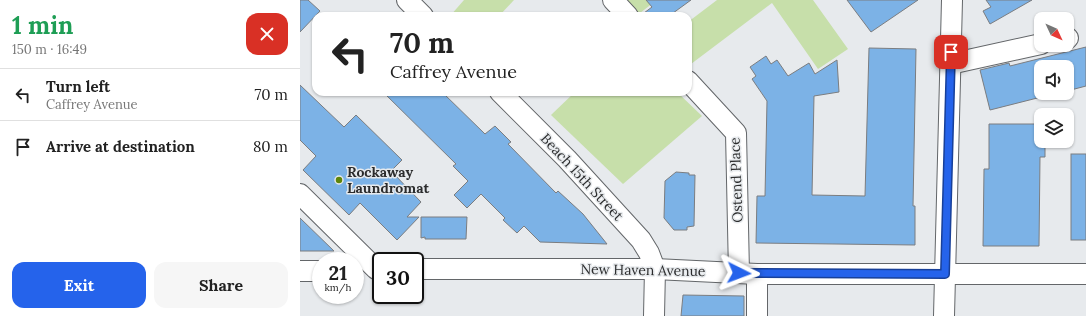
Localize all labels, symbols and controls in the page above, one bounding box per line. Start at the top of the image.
text: 1 min [12,10,73,41]
north arrow [1034,12,1074,52]
map controls [1034,12,1074,148]
button: close [246,13,288,55]
text: 70 m [390,25,454,61]
icon: left [324,28,376,80]
pin [934,35,968,69]
text: 150 m · 16:49 [12,41,87,58]
icon: arrive [940,41,962,63]
text: Caffrey Avenue [390,60,517,83]
button: sound [1034,60,1074,100]
text: Turn left [46,77,110,96]
icon: left [12,84,34,106]
text: 70 m [254,85,288,104]
text: Caffrey Avenue [46,96,138,113]
button: layers [1034,108,1074,148]
street label: Beach 15th Street [537,130,627,225]
icon: arrive [12,136,34,158]
text: Arrive at destination [46,137,195,156]
text: 80 m [253,137,288,156]
street label: Ostend Place [725,137,746,223]
place label: Rockaway Laundromat [347,163,429,197]
marker: Rockaway Laundromat [334,175,344,185]
speed limit sign: 30 [372,252,424,304]
position arrow [718,252,760,294]
text: 21 [329,260,347,285]
street label: New Haven Avenue [580,260,706,280]
button: Exit [12,262,146,308]
button: Share [154,262,288,308]
text: km/h [324,281,352,294]

